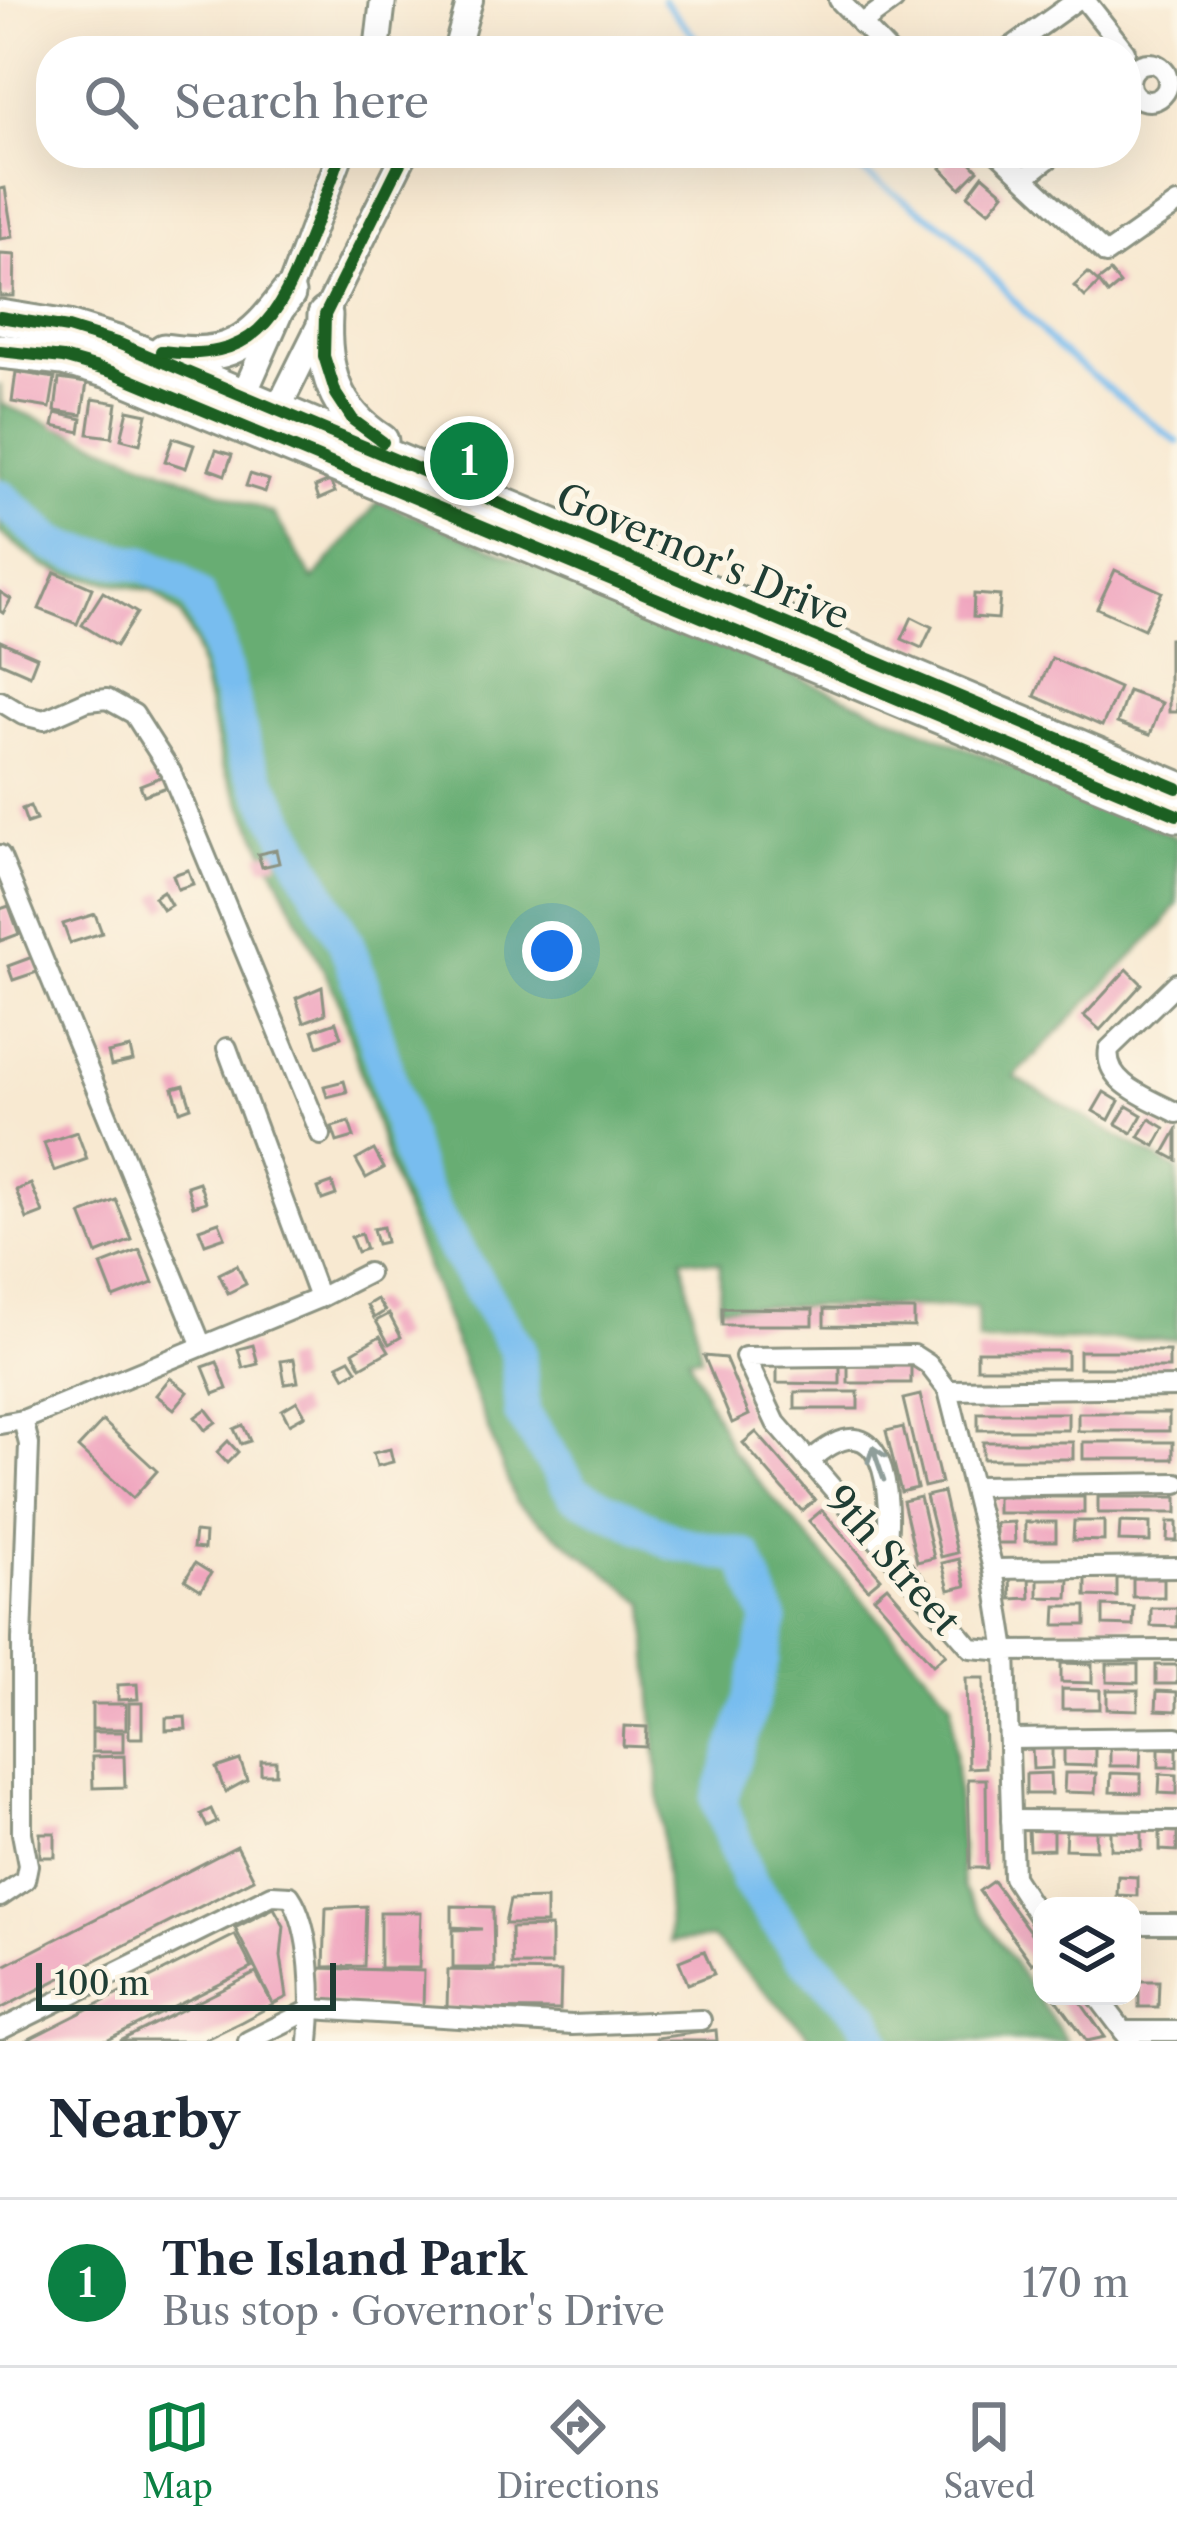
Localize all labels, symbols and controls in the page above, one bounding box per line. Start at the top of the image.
search box [36,36,1141,168]
icon: search [78,69,144,135]
text: Search here [174,74,429,130]
pin: 1 [430,416,508,506]
street label: Governor's Drive [549,473,857,639]
your location [522,921,582,981]
one-way arrow [866,1446,887,1483]
street label: 9th Street [815,1476,971,1645]
map controls [1033,1897,1141,2005]
button: layers [1033,1897,1141,2005]
scale bar [36,1957,336,2010]
text: 100 m [54,1963,149,2004]
text: Nearby [48,2088,240,2150]
text: The Island Park [162,2231,527,2287]
text: 1 [78,2259,96,2307]
text: 170 m [1022,2259,1129,2307]
text: Bus stop · Governor's Drive [162,2287,665,2335]
tab: Map [142,2394,213,2507]
tab: Directions [497,2394,660,2507]
tab: Saved [943,2394,1035,2507]

